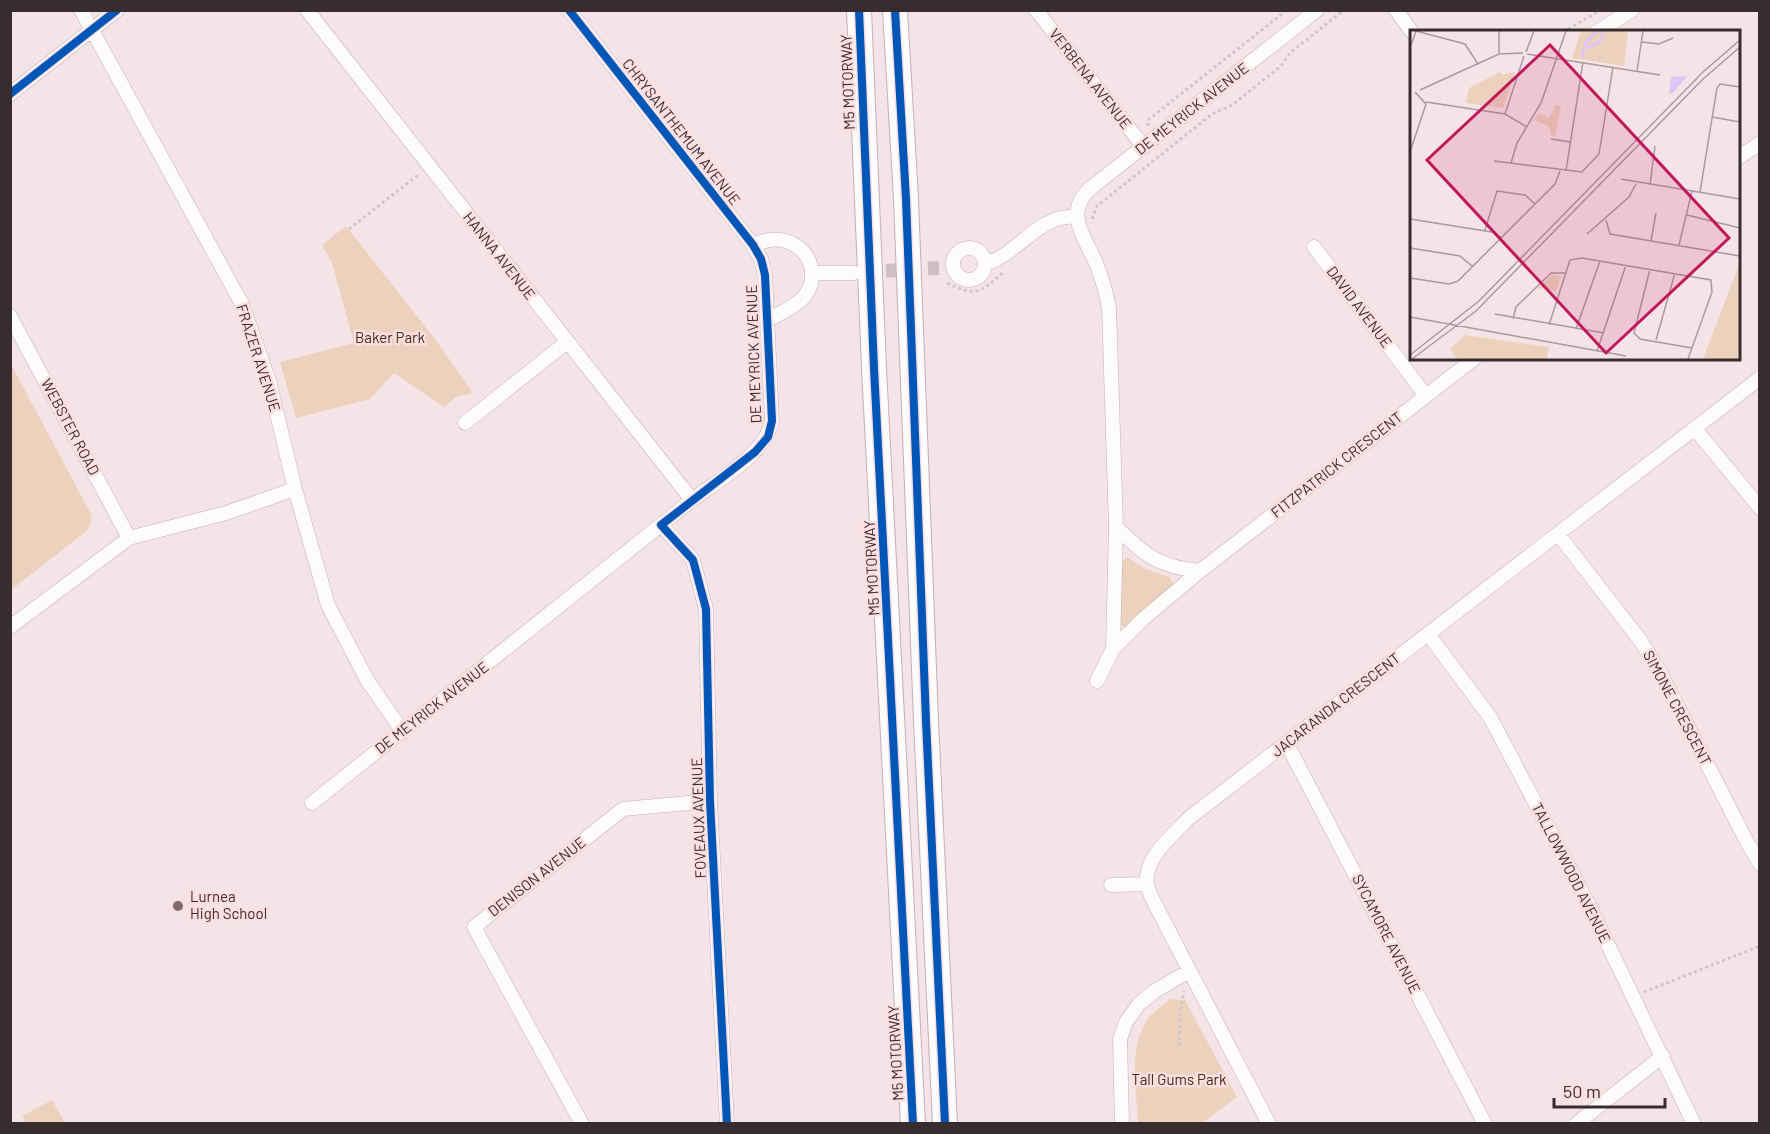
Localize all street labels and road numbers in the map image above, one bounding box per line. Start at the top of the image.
street label: VERBENA AVENUE [1046,25,1136,132]
street label: M5 MOTORWAY [836,34,858,130]
street label: CHRYSANTHEMUM AVENUE [619,55,745,208]
street label: DE MEYRICK AVENUE [1131,58,1252,158]
street label: HANNA AVENUE [460,208,540,303]
street label: DAVID AVENUE [1323,262,1396,351]
street label: DE MEYRICK AVENUE [742,284,764,424]
street label: FRAZER AVENUE [233,302,285,414]
street label: WEBSTER ROAD [38,375,104,478]
street label: FITZPATRICK CRESCENT [1267,407,1406,521]
street label: M5 MOTORWAY [860,520,882,616]
street label: SIMONE CRESCENT [1640,647,1716,768]
street label: JACARANDA CRESCENT [1267,648,1403,760]
street label: DE MEYRICK AVENUE [371,657,492,757]
street label: FOVEAUX AVENUE [687,757,709,879]
street label: TALLOWWOOD AVENUE [1529,799,1615,946]
street label: DENISON AVENUE [484,833,589,920]
street label: SYCAMORE AVENUE [1349,871,1425,996]
street label: M5 MOTORWAY [884,1005,906,1101]

